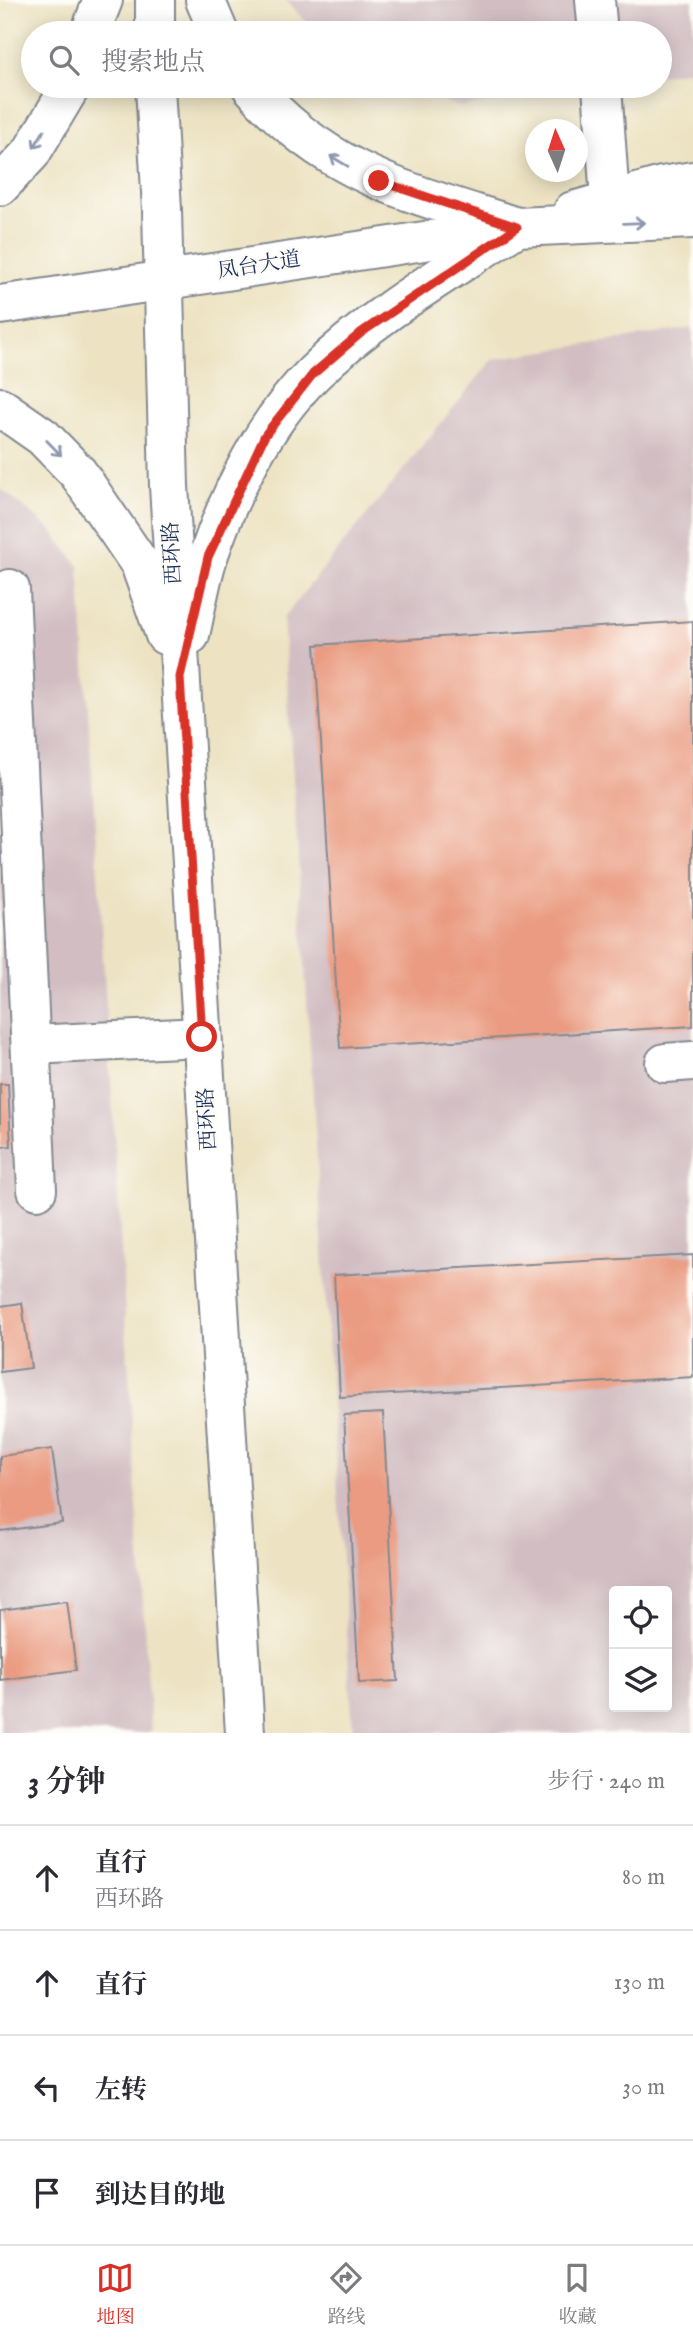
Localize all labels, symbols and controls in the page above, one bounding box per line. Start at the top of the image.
search box [21,21,672,98]
icon: search [45,41,83,79]
text: 搜索地点 [101,46,205,79]
north arrow [525,119,588,182]
one-way arrow [32,128,46,148]
one-way arrow [330,153,349,168]
route end [363,165,394,196]
one-way arrow [623,217,646,230]
street label: 凤台大道 [215,246,303,286]
one-way arrow [46,439,63,456]
street label: 西环路 [158,521,188,585]
route start [186,1021,217,1052]
street label: 西环路 [193,1087,223,1151]
map controls [609,1586,672,1712]
button: locate [609,1586,672,1649]
button: layers [609,1649,672,1712]
text: 3 分钟 [28,1764,106,1802]
text: 步行 · 240 m [548,1767,665,1796]
text: 直行 [95,1847,147,1880]
icon: ahead [28,1859,66,1897]
text: 80 m [622,1863,665,1892]
text: 西环路 [95,1885,164,1914]
icon: ahead [28,1964,66,2002]
text: 130 m [614,1968,665,1997]
text: 直行 [95,1969,147,2002]
icon: left [28,2069,66,2107]
text: 30 m [622,2073,665,2102]
text: 左转 [95,2074,147,2107]
icon: arrive [28,2174,66,2212]
text: 到达目的地 [95,2179,225,2212]
tab: 地图 [96,2259,135,2330]
tab: 路线 [327,2259,366,2330]
tab: 收藏 [558,2259,597,2330]

